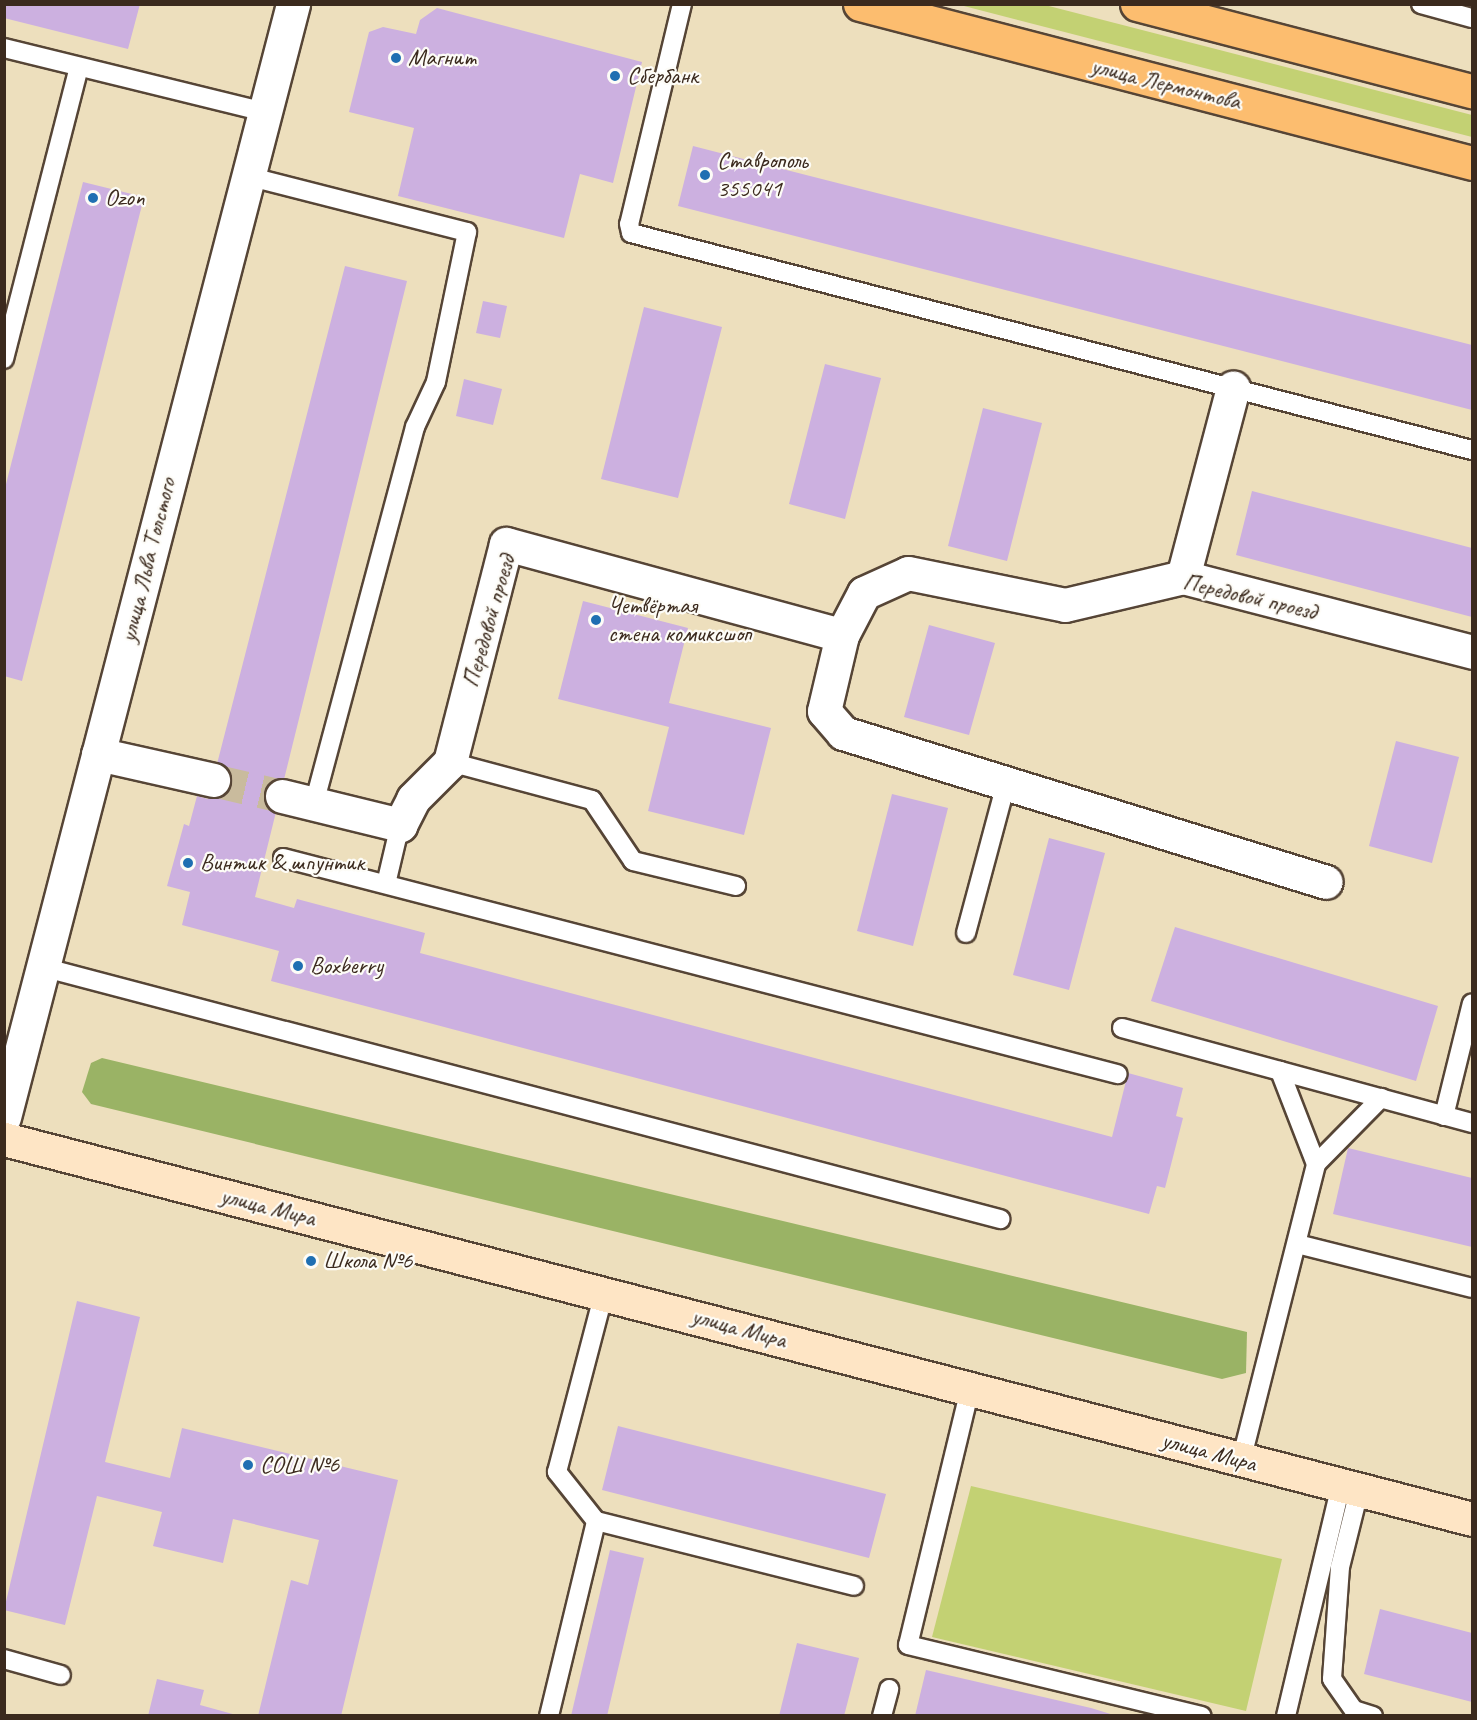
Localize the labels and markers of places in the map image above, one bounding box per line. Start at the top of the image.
place label: Магнит [408,44,476,72]
marker: Магнит [389,51,403,65]
place label: Сбербанк [627,62,698,90]
marker: Сбербанк [608,69,622,83]
place label: Ставрополь 355041 [717,147,808,203]
marker: Ставрополь 355041 [698,168,712,182]
place label: Ozon [105,184,144,212]
marker: Ozon [86,191,100,205]
place label: Четвёртая стена комиксшоп [608,592,753,648]
marker: Четвёртая стена комиксшоп [589,613,603,627]
place label: Винтик & шпунтик [200,849,364,877]
marker: Винтик & шпунтик [181,856,195,870]
place label: Boxberry [310,952,383,980]
marker: Boxberry [291,959,305,973]
place label: Школа №6 [323,1247,412,1275]
marker: Школа №6 [304,1254,318,1268]
place label: СОШ №6 [260,1451,339,1479]
marker: СОШ №6 [241,1458,255,1472]

